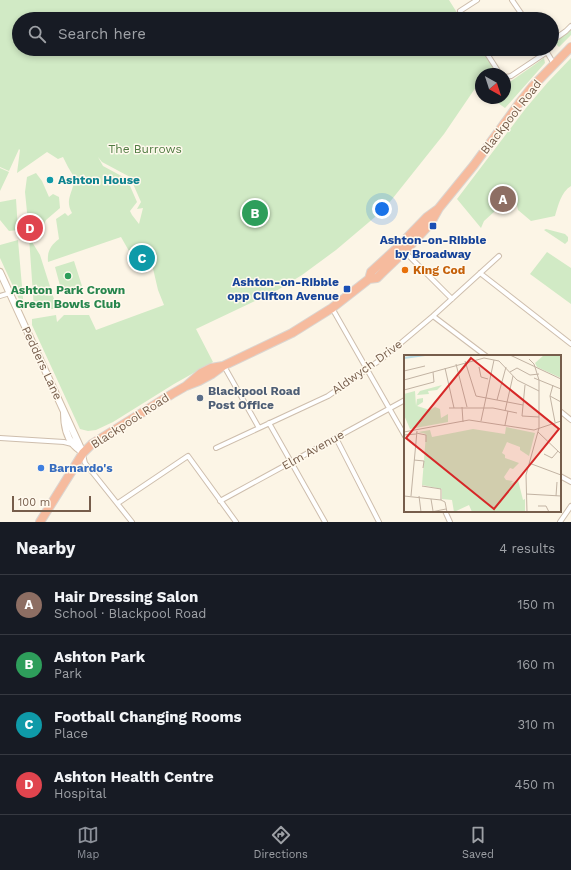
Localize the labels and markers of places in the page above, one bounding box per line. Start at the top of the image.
place label: Ashton House [58,173,140,187]
marker: Ashton House [45,175,55,185]
pin: A [490,184,516,214]
pin: B [242,198,268,228]
pin: D [17,213,43,243]
marker: Ashton-on-Ribble by Broadway [428,221,438,231]
place label: Ashton-on-Ribble by Broadway [380,233,486,261]
pin: C [129,243,155,273]
place label: King Cod [413,263,465,277]
marker: King Cod [400,265,410,275]
marker: Ashton Park Crown Green Bowls Club [63,271,73,281]
place label: Ashton-on-Ribble opp Clifton Avenue [227,275,339,303]
place label: Ashton Park Crown Green Bowls Club [11,283,125,311]
marker: Ashton-on-Ribble opp Clifton Avenue [342,284,352,294]
place label: Blackpool Road Post Office [208,384,300,412]
marker: Blackpool Road Post Office [195,393,205,403]
place label: Barnardo's [49,461,113,475]
marker: Barnardo's [36,463,46,473]

